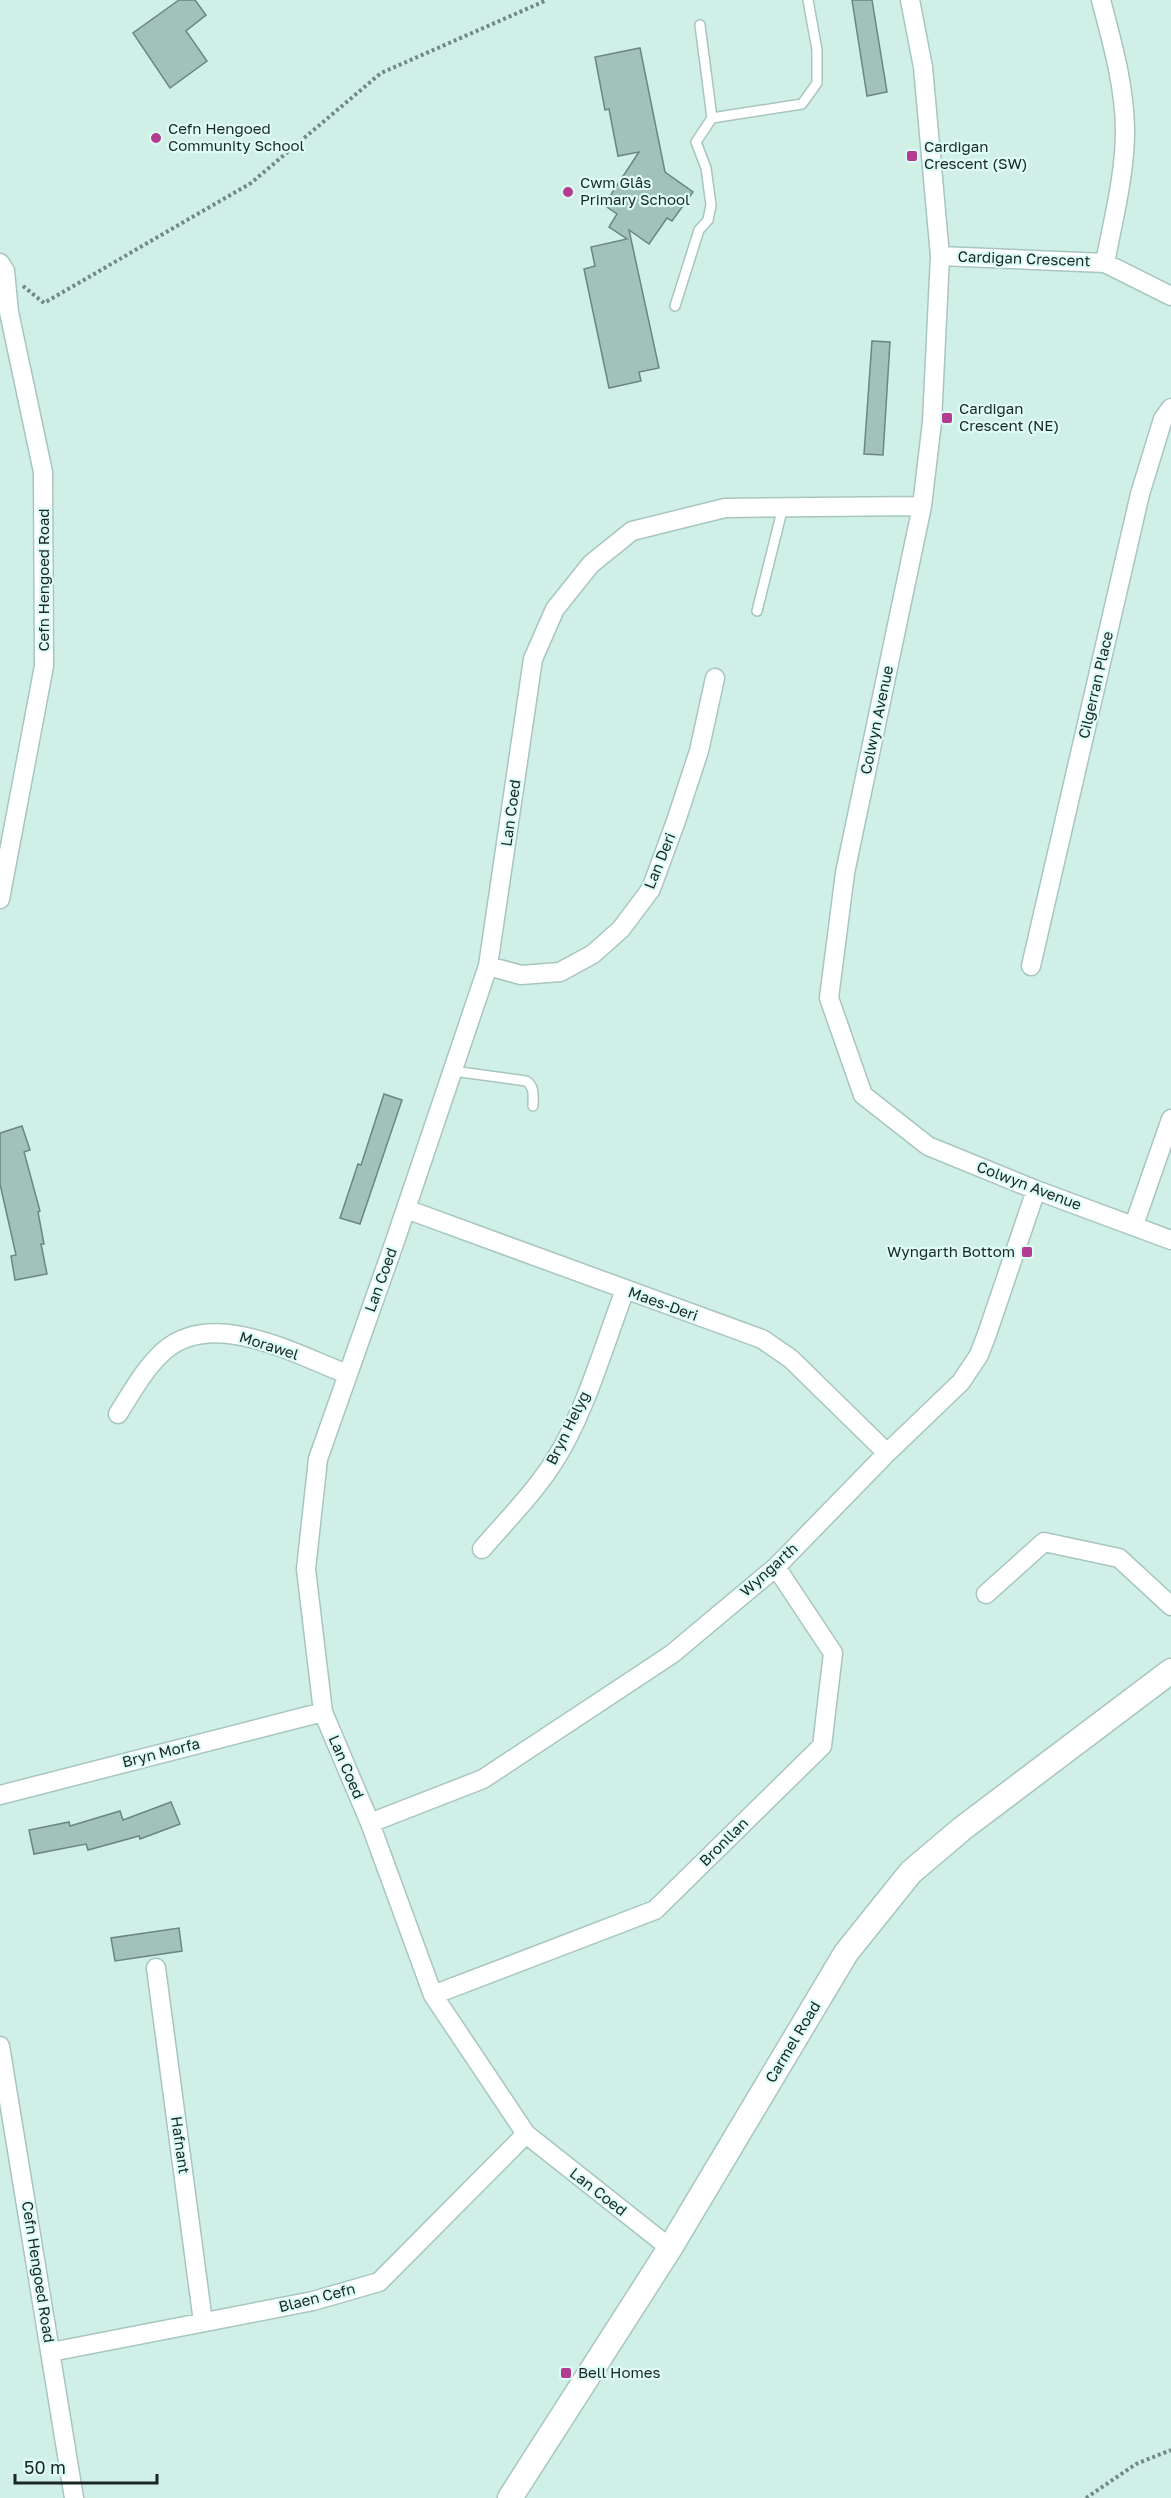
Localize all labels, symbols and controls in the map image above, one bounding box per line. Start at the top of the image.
place label: Cefn Hengoed Community School [168,119,305,154]
marker: Cefn Hengoed Community School [149,131,163,145]
place label: Cardigan Crescent (SW) [924,137,1028,172]
marker: Cardigan Crescent (SW) [905,149,919,163]
place label: Cwm Glâs Primary School [580,173,690,208]
marker: Cwm Glâs Primary School [561,185,575,199]
street label: Cardigan Crescent [957,247,1091,269]
place label: Cardigan Crescent (NE) [959,399,1059,434]
marker: Cardigan Crescent (NE) [940,411,954,425]
street label: Cefn Hengoed Road [34,508,52,652]
street label: Cilgerran Place [1074,629,1116,740]
street label: Colwyn Avenue [856,664,896,776]
street label: Lan Coed [496,778,524,847]
street label: Lan Deri [640,830,679,891]
street label: Colwyn Avenue [974,1157,1084,1213]
place label: Wyngarth Bottom [887,1242,1015,1260]
street label: Lan Coed [360,1245,400,1314]
marker: Wyngarth Bottom [1020,1245,1034,1259]
street label: Maes-Deri [626,1282,701,1324]
street label: Morawel [237,1327,301,1363]
street label: Bryn Helyg [542,1388,593,1467]
street label: Wyngarth [736,1539,801,1600]
street label: Lan Coed [325,1732,368,1801]
street label: Bryn Morfa [120,1734,201,1770]
street label: Bronllan [695,1813,751,1869]
street label: Carmel Road [761,1998,824,2085]
street label: Hafnant [168,2115,194,2175]
street label: Lan Coed [567,2163,631,2219]
street label: Cefn Hengoed Road [19,2200,59,2344]
street label: Blaen Cefn [277,2279,357,2315]
place label: Bell Homes [578,2363,660,2381]
marker: Bell Homes [559,2366,573,2380]
scale bar [15,2447,158,2485]
text: 50 m [24,2456,66,2478]

